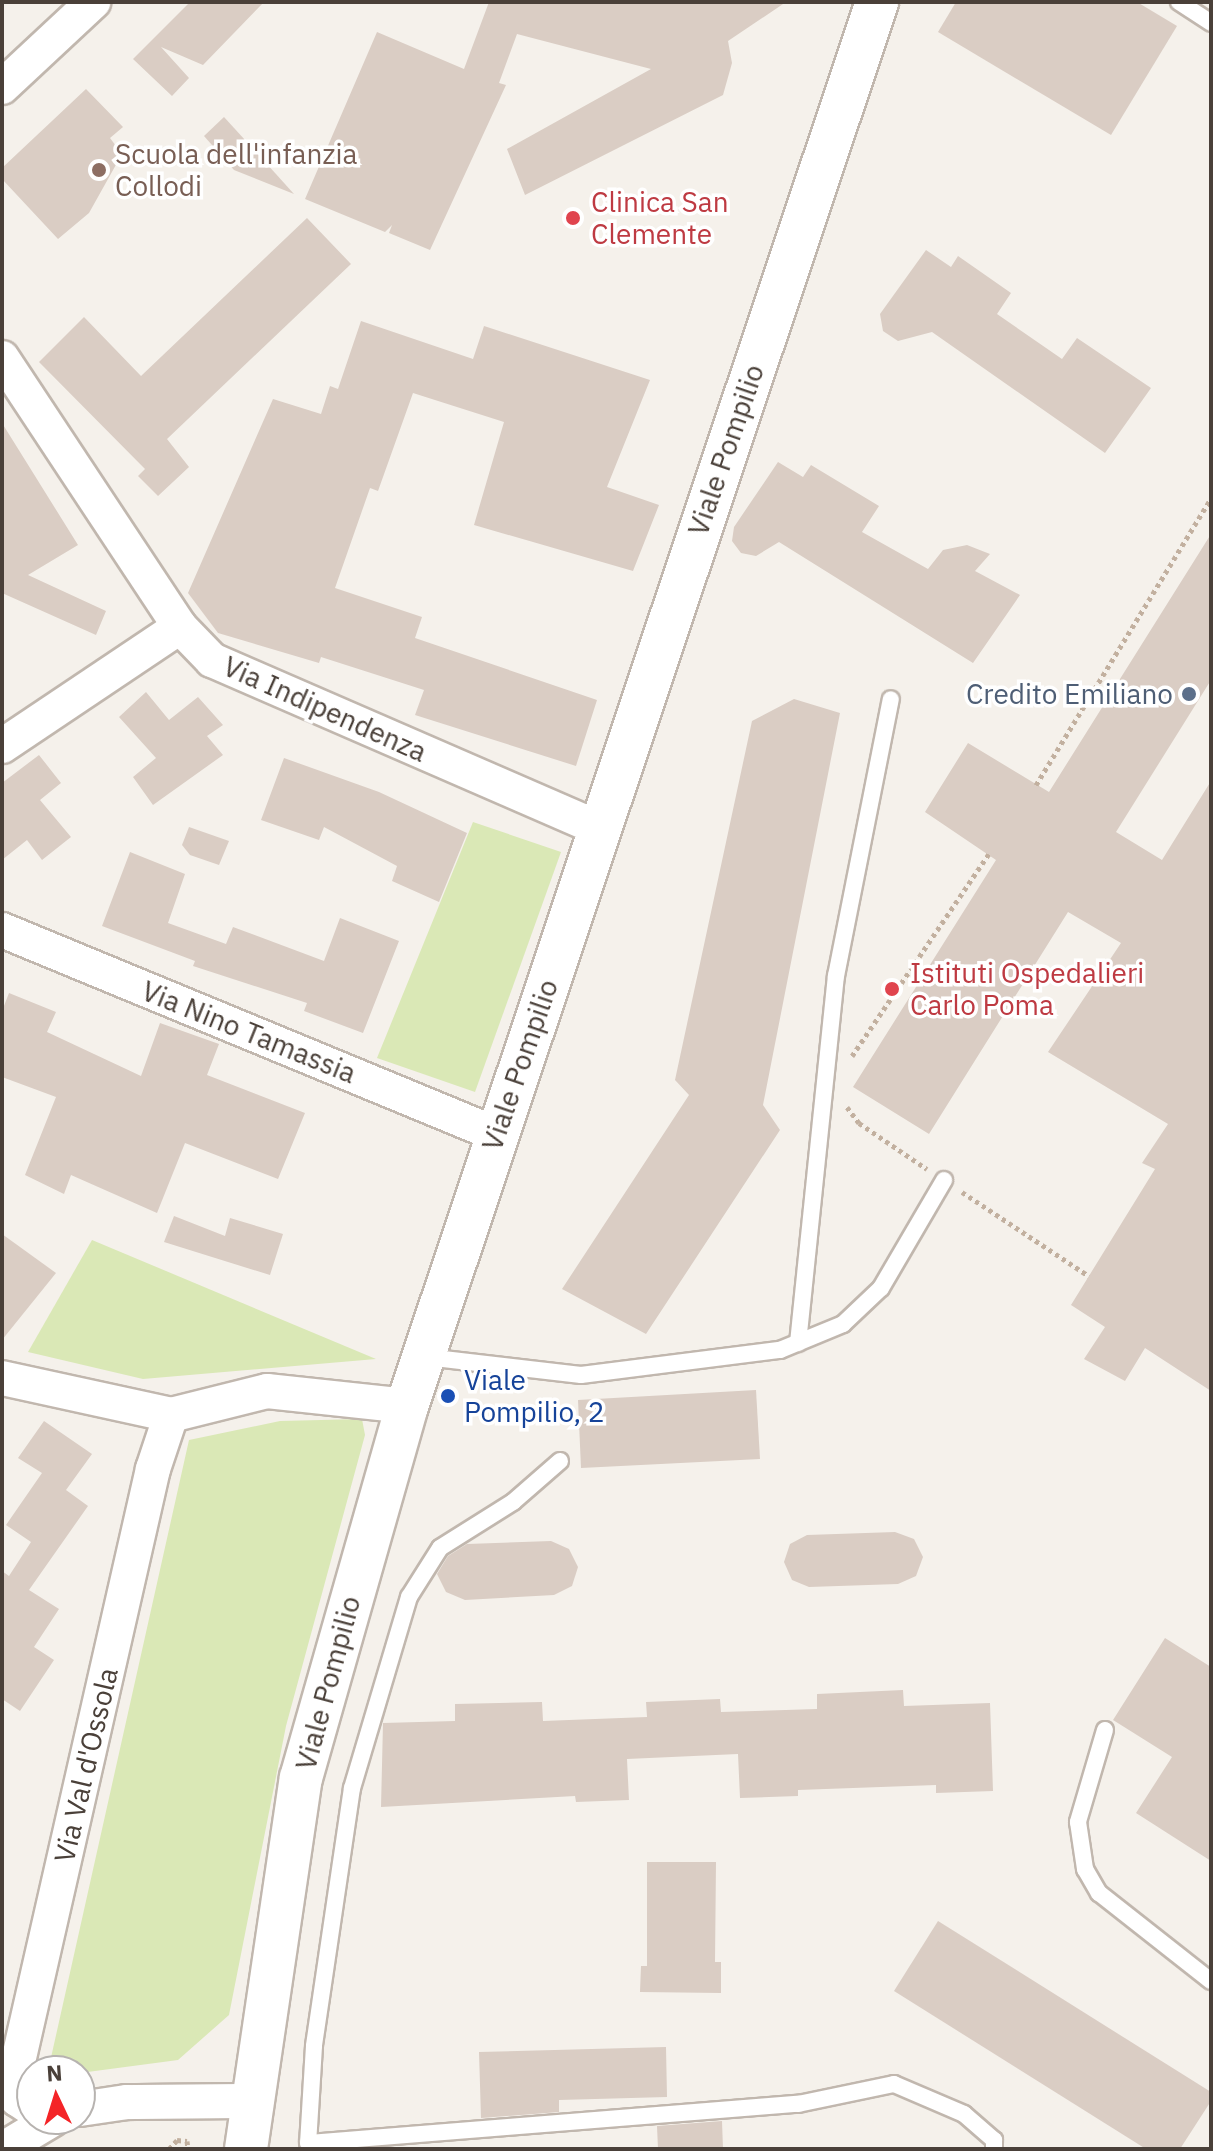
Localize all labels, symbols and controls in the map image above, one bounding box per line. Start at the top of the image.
place label: Scuola dell'infanzia Collodi [115,137,357,203]
marker: Scuola dell'infanzia Collodi [90,161,108,179]
place label: Clinica San Clemente [591,185,729,251]
marker: Clinica San Clemente [562,207,584,229]
street label: Viale Pompilio [681,360,771,540]
street label: Via Indipendenza [218,649,432,769]
place label: Credito Emiliano [966,677,1173,711]
marker: Credito Emiliano [1180,685,1198,703]
place label: Istituti Ospedalieri Carlo Poma [910,956,1144,1022]
street label: Via Nino Tamassia [137,974,361,1090]
street label: Viale Pompilio [475,975,565,1155]
marker: Istituti Ospedalieri Carlo Poma [881,978,903,1000]
place label: Viale Pompilio, 2 [464,1363,605,1429]
marker: Viale Pompilio, 2 [439,1387,457,1405]
street label: Viale Pompilio [289,1592,367,1774]
street label: Via Val d'Ossola [47,1664,125,1866]
north arrow [16,2055,96,2135]
text: N [45,2058,63,2088]

